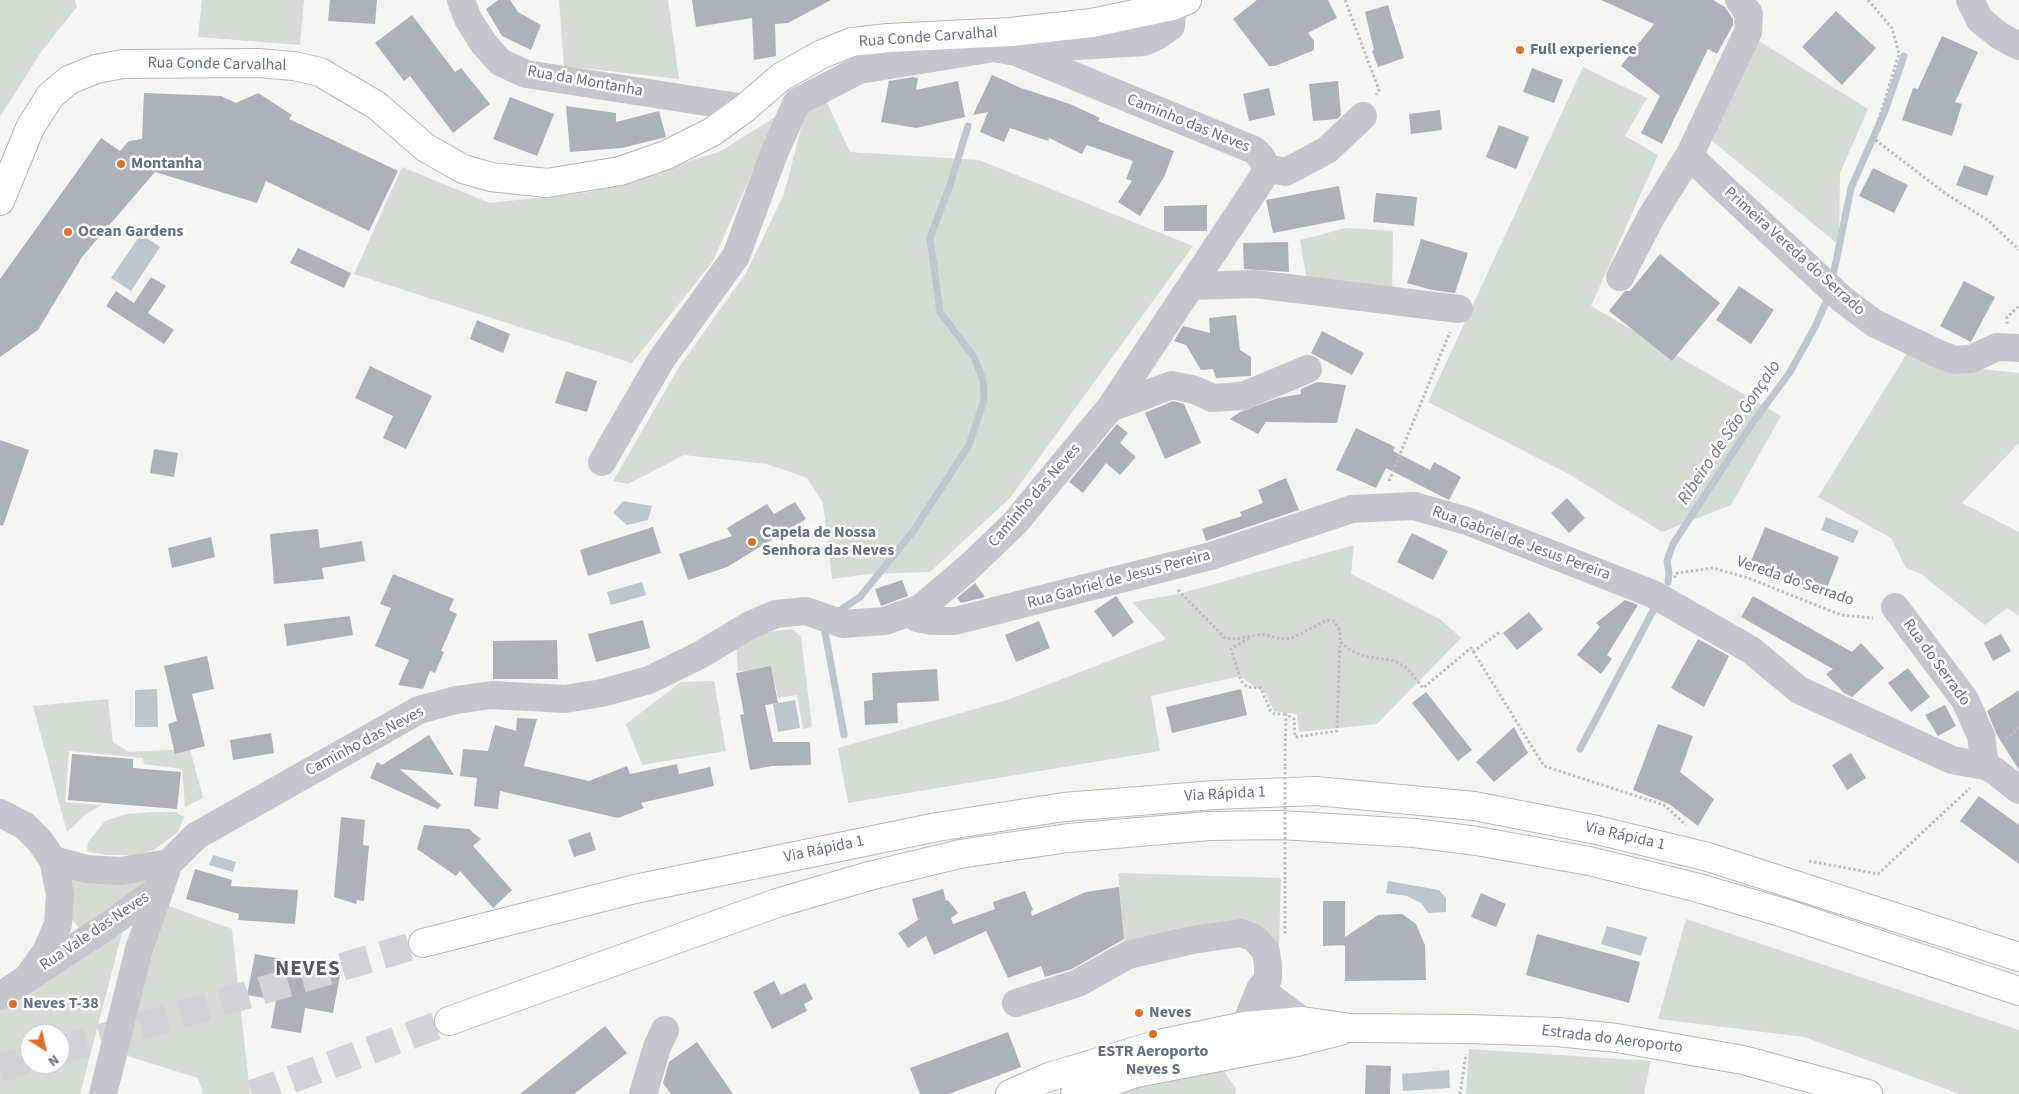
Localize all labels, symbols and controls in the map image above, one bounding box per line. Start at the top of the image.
street label: Rua Conde Carvalhal [858,24,998,52]
place label: Full experience [1530,40,1637,60]
marker: Full experience [1514,44,1526,56]
street label: Rua Conde Carvalhal [147,54,287,76]
street label: Rua da Montanha [526,62,644,102]
street label: Caminho das Neves [1124,91,1252,157]
place label: Montanha [131,154,202,174]
marker: Montanha [115,158,127,170]
street label: Primeira Vereda do Serrado [1720,184,1868,320]
place label: Ocean Gardens [78,222,183,242]
marker: Ocean Gardens [62,226,74,238]
water label: Ribeiro de São Gonçalo [1674,357,1786,509]
street label: Caminho das Neves [985,440,1085,552]
street label: Rua Gabriel de Jesus Pereira [1429,503,1613,585]
place label: Capela de Nossa Senhora das Neves [762,523,894,561]
marker: Capela de Nossa Senhora das Neves [746,536,758,548]
street label: Rua Gabriel de Jesus Pereira [1025,546,1213,614]
street label: Vereda do Serrado [1734,553,1856,611]
street label: Rua do Serrado [1898,616,1974,710]
street label: Caminho das Neves [303,703,427,781]
street label: Via Rápida 1 [1184,783,1266,807]
street label: Via Rápida 1 [1583,818,1667,856]
street label: Via Rápida 1 [782,832,866,868]
street label: Rua Vale das Neves [37,888,153,976]
district label: NEVES [275,957,341,983]
place label: Neves T-38 [23,994,99,1014]
marker: Neves T-38 [7,998,19,1010]
place label: Neves [1149,1003,1191,1023]
marker: Neves [1133,1007,1145,1019]
street label: Estrada do Aeroporto [1540,1022,1684,1058]
north arrow [20,1024,70,1074]
marker: ESTR Aeroporto Neves S [1147,1028,1159,1040]
place label: ESTR Aeroporto Neves S [1098,1042,1208,1080]
text: N [44,1049,63,1071]

